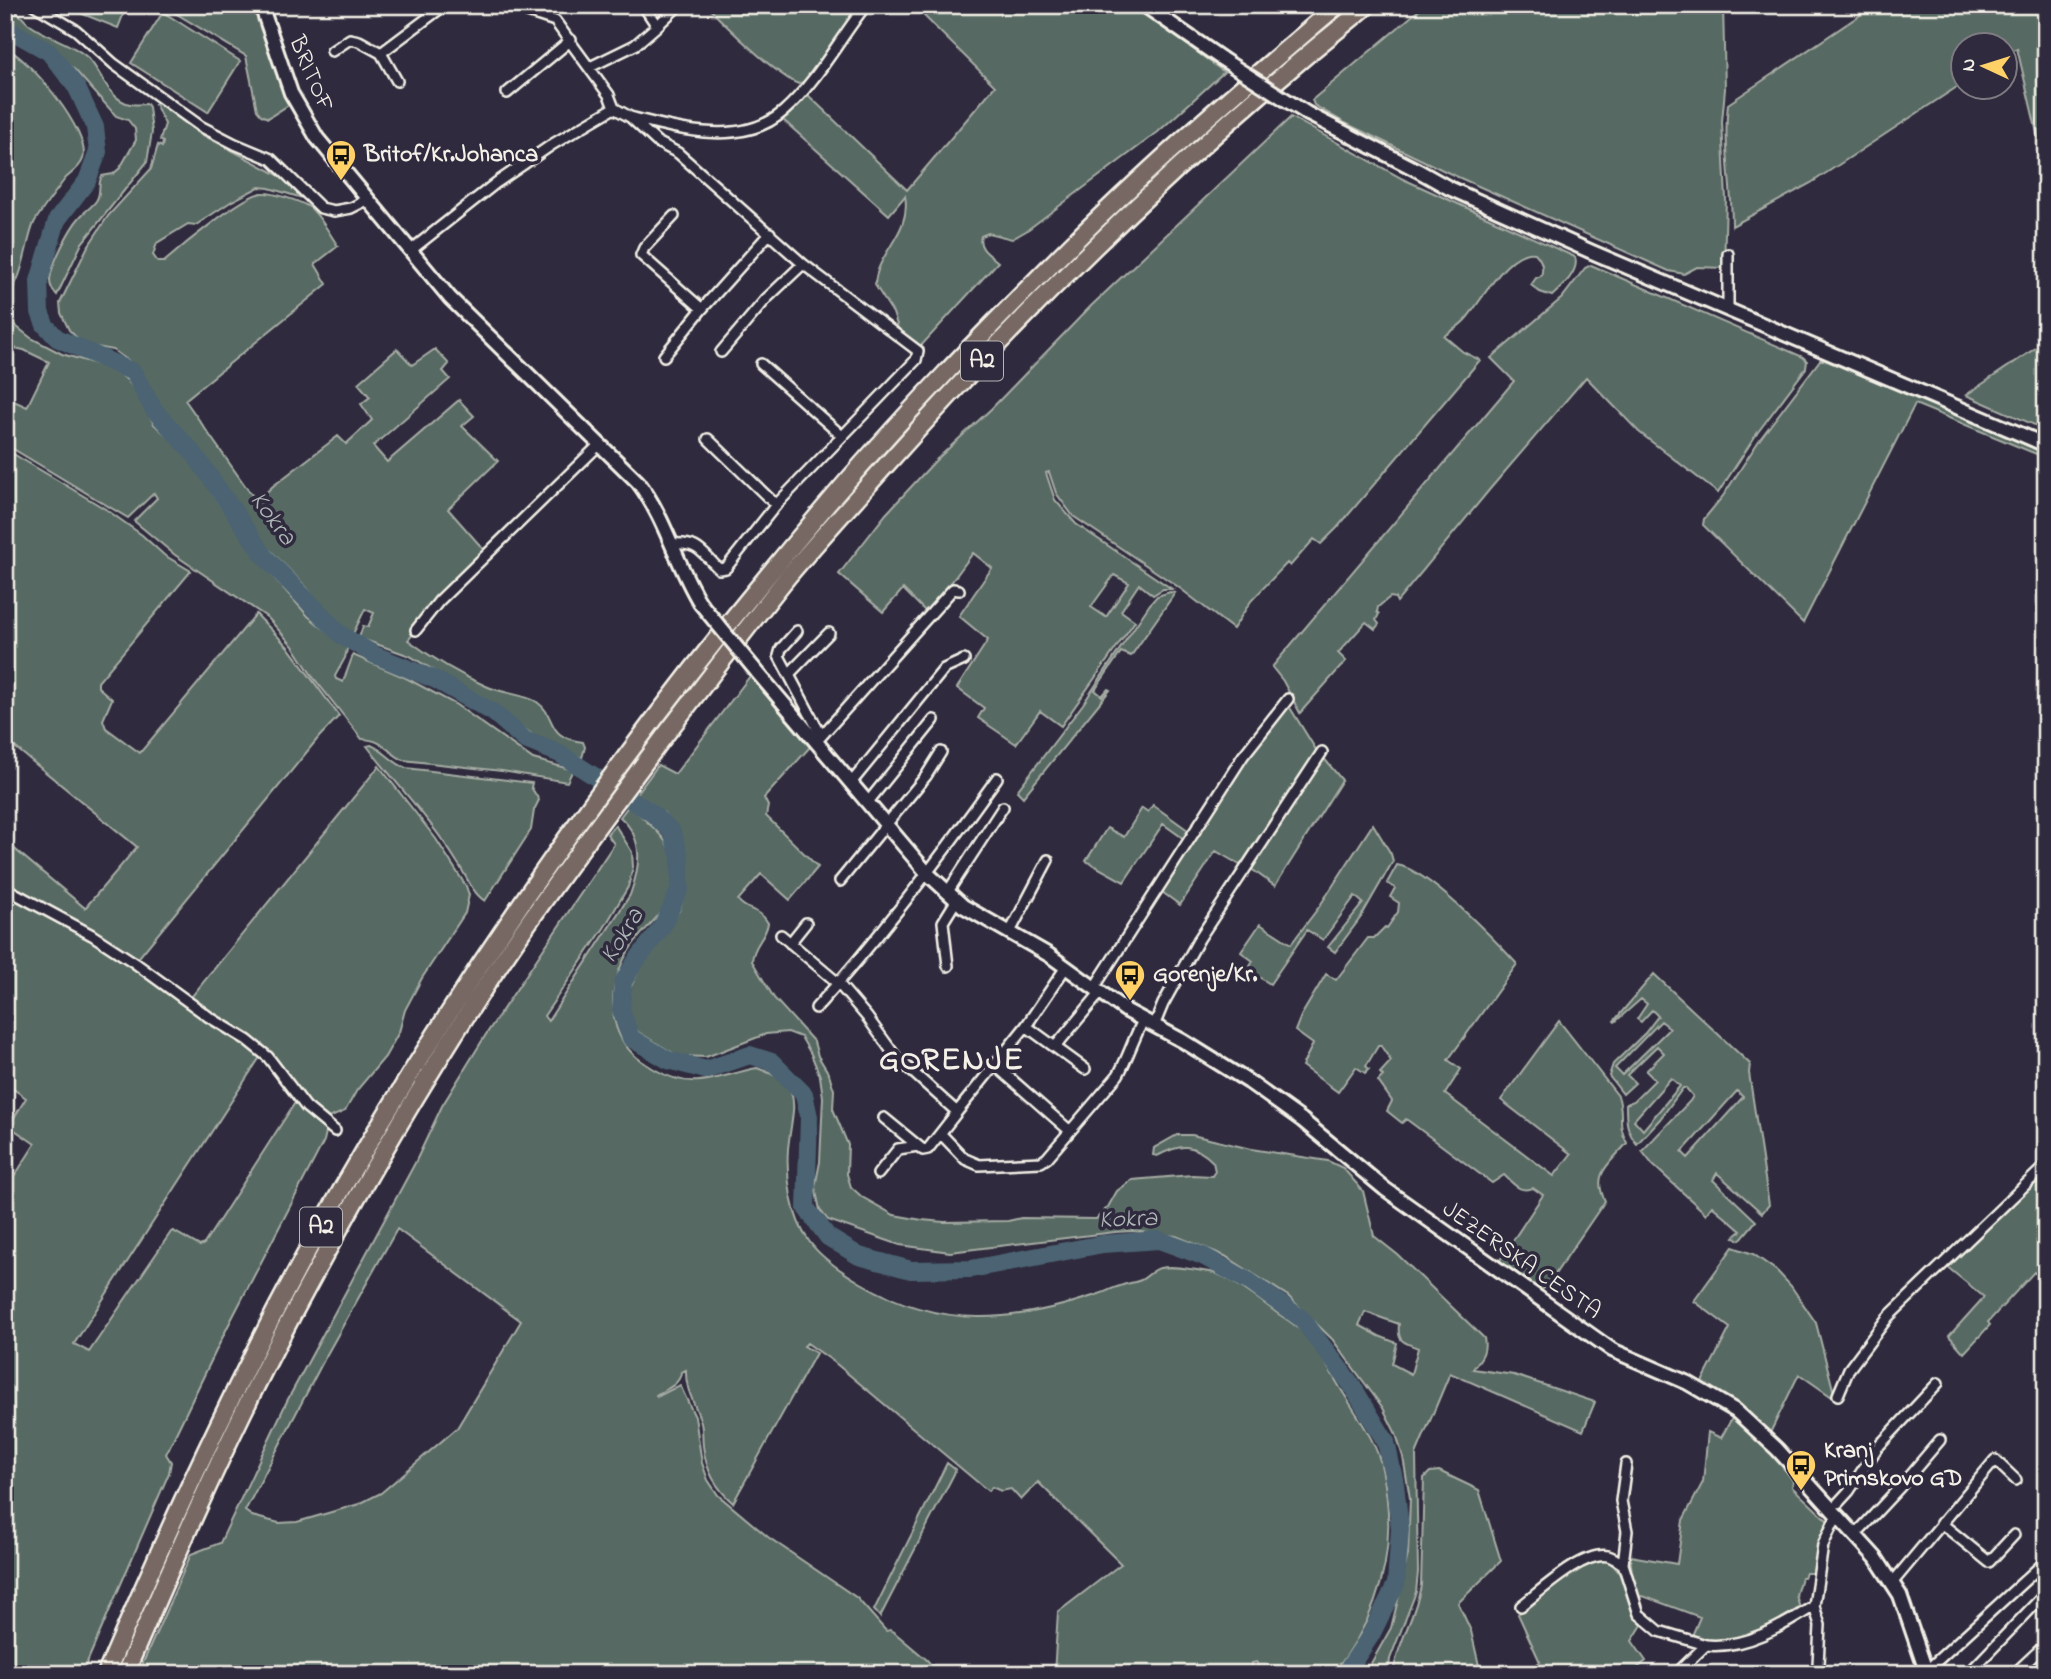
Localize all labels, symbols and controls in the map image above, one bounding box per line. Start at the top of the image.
street label: BRITOF [278,30,342,118]
north arrow [1950,32,2020,102]
text: N [1956,57,1983,72]
bus stop icon: Britof/Kr.Johanca [324,138,358,182]
place label: Britof/Kr.Johanca [363,138,538,173]
road number: A2 [961,342,1003,380]
water label: Kokra [239,484,305,555]
water label: Kokra [591,900,655,971]
bus stop icon: Gorenje/Kr. [1113,958,1147,1002]
place label: Gorenje/Kr. [1153,958,1258,993]
district label: GORENJE [879,1038,1025,1085]
street label: JEZERSKA CESTA [1434,1193,1608,1329]
water label: Kokra [1098,1200,1159,1240]
road number: A2 [300,1208,342,1246]
place label: Kranj Primskovo GD [1824,1434,1962,1497]
bus stop icon: Kranj Primskovo GD [1784,1448,1818,1492]

